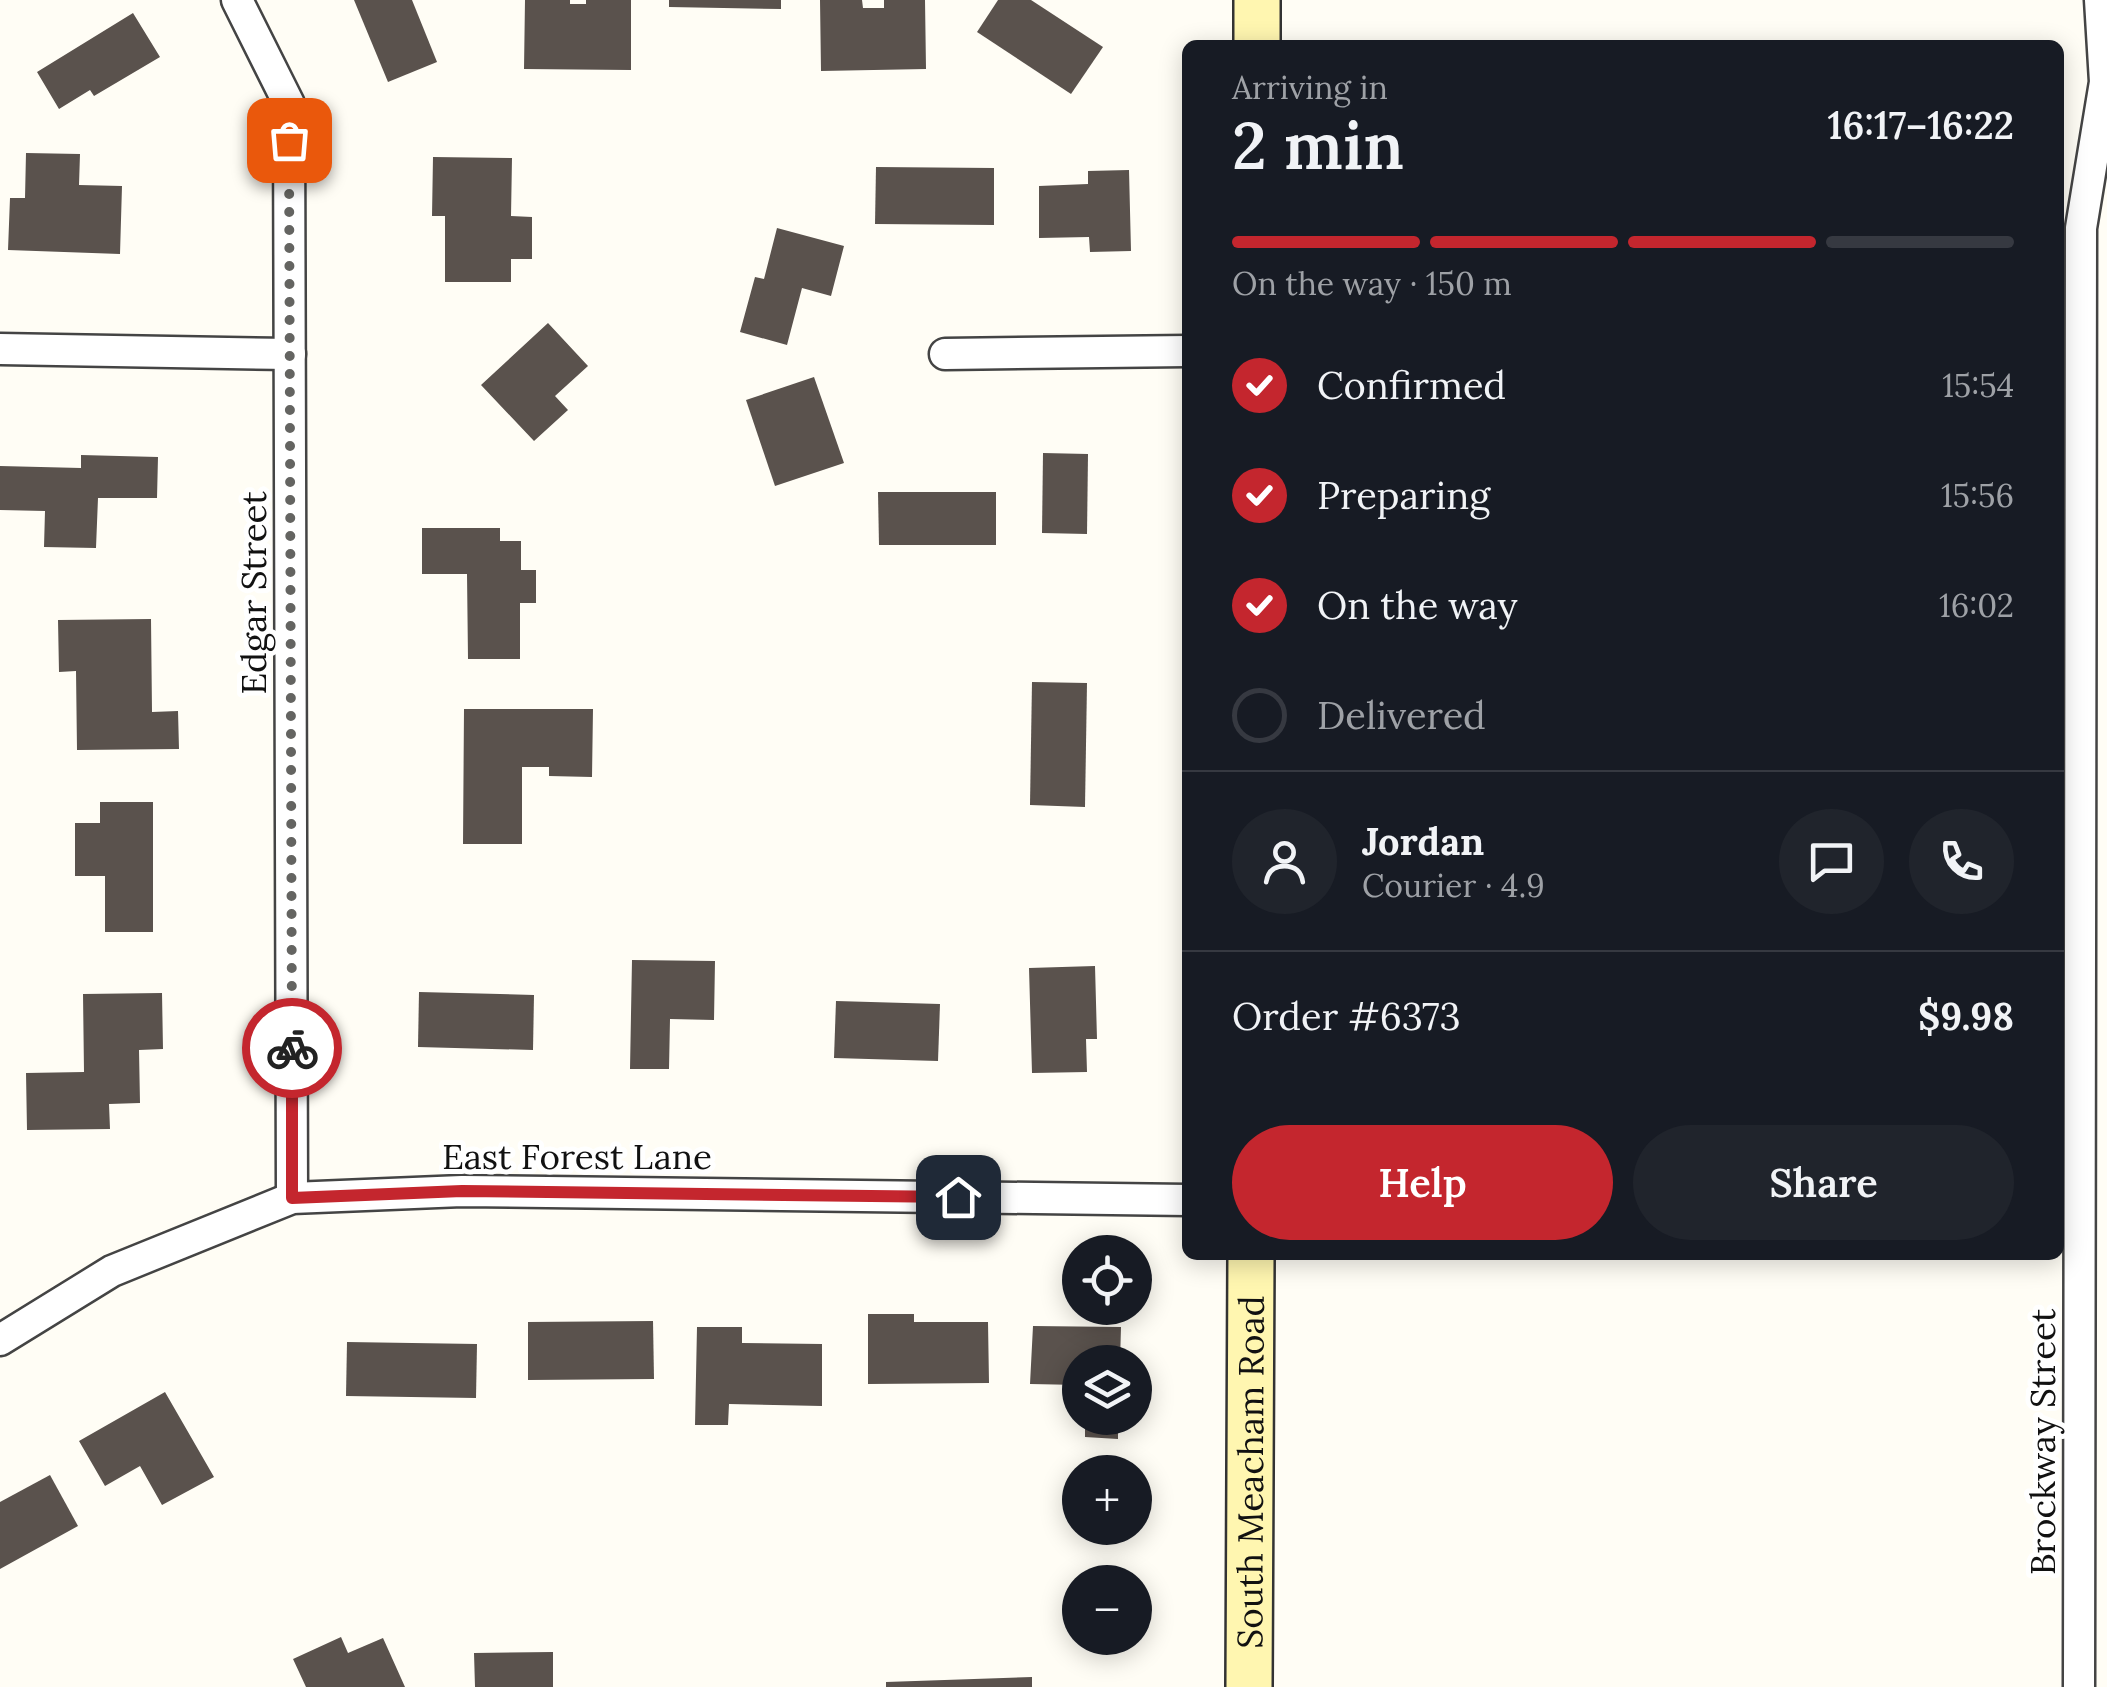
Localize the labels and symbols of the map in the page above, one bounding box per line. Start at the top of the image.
pin [247,98,332,183]
street label: Edgar Street [231,491,276,695]
courier [242,998,342,1098]
street label: East Forest Lane [442,1134,712,1179]
pin [916,1155,1001,1240]
street label: South Meacham Road [1227,1295,1273,1649]
street label: Brockway Street [2020,1308,2065,1575]

